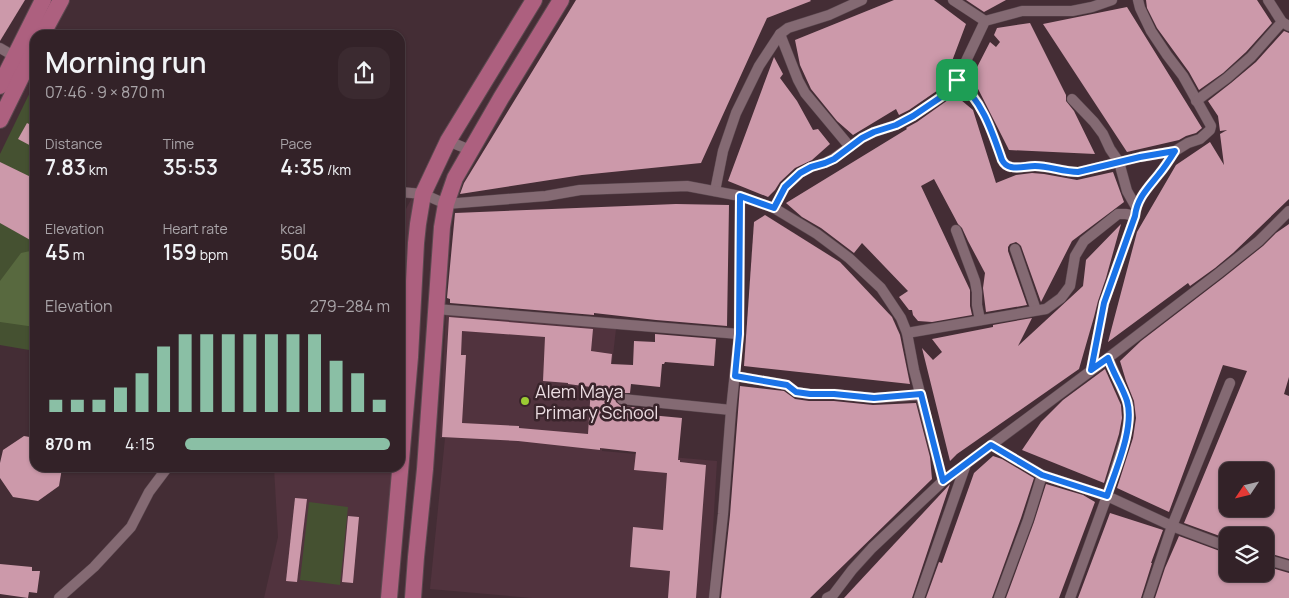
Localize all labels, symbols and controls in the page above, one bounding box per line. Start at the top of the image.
text: Morning run [45,43,206,81]
button: share [338,47,390,99]
pin [936,59,978,101]
icon: arrive [943,66,971,94]
text: 07:46 · 9 × 870 m [45,81,165,103]
text: Distance [45,134,102,153]
text: Time [163,134,194,153]
text: Pace [280,134,312,153]
text: 7.83 [45,153,86,181]
text: 35:53 [163,153,218,181]
text: 4:35 [280,153,324,181]
text: km [86,160,108,179]
text: /km [324,160,351,179]
text: Elevation [45,219,104,238]
text: Heart rate [163,219,228,238]
text: kcal [280,219,306,238]
text: 45 [45,238,70,266]
text: 159 [163,238,197,266]
text: 504 [280,238,319,266]
text: m [70,245,85,264]
text: bpm [197,245,228,264]
text: Elevation [45,295,113,317]
text: 279–284 m [310,295,390,317]
place label: Alem Maya Primary School [535,379,659,424]
marker: Alem Maya Primary School [519,395,531,407]
text: 870 m [45,433,91,455]
text: 4:15 [125,433,155,455]
north arrow [1219,462,1274,518]
map controls [1219,462,1274,582]
button: layers [1219,527,1274,582]

